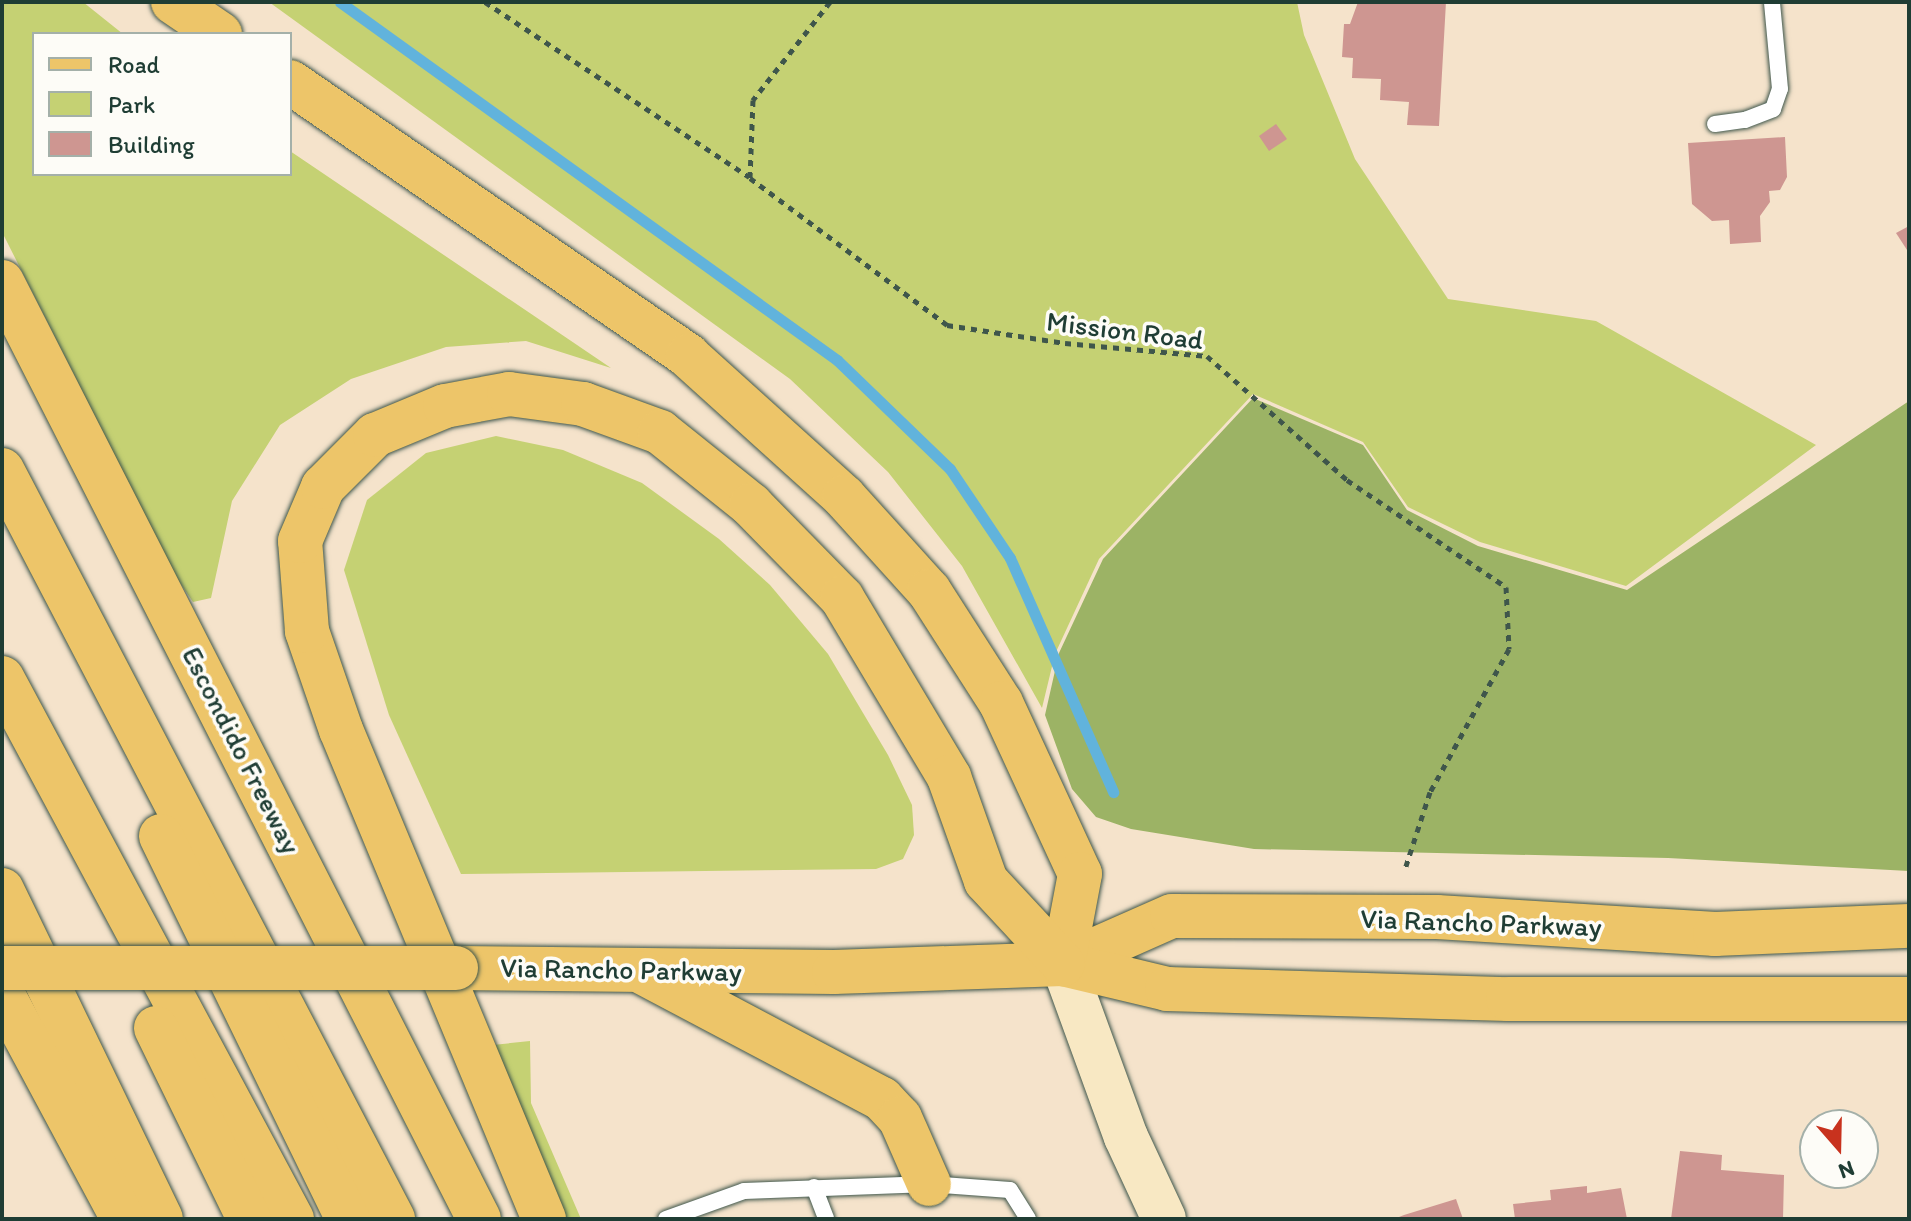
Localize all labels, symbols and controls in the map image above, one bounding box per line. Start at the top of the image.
legend [32,32,292,176]
text: Road [108,50,160,79]
text: Park [108,90,155,119]
text: Building [108,130,195,159]
street label: Mission Road [1045,304,1205,356]
street label: Escondido Freeway [175,641,309,859]
street label: Via Rancho Parkway [1360,901,1602,943]
street label: Via Rancho Parkway [501,950,741,988]
north arrow [1799,1109,1879,1189]
text: N [1835,1155,1858,1185]

